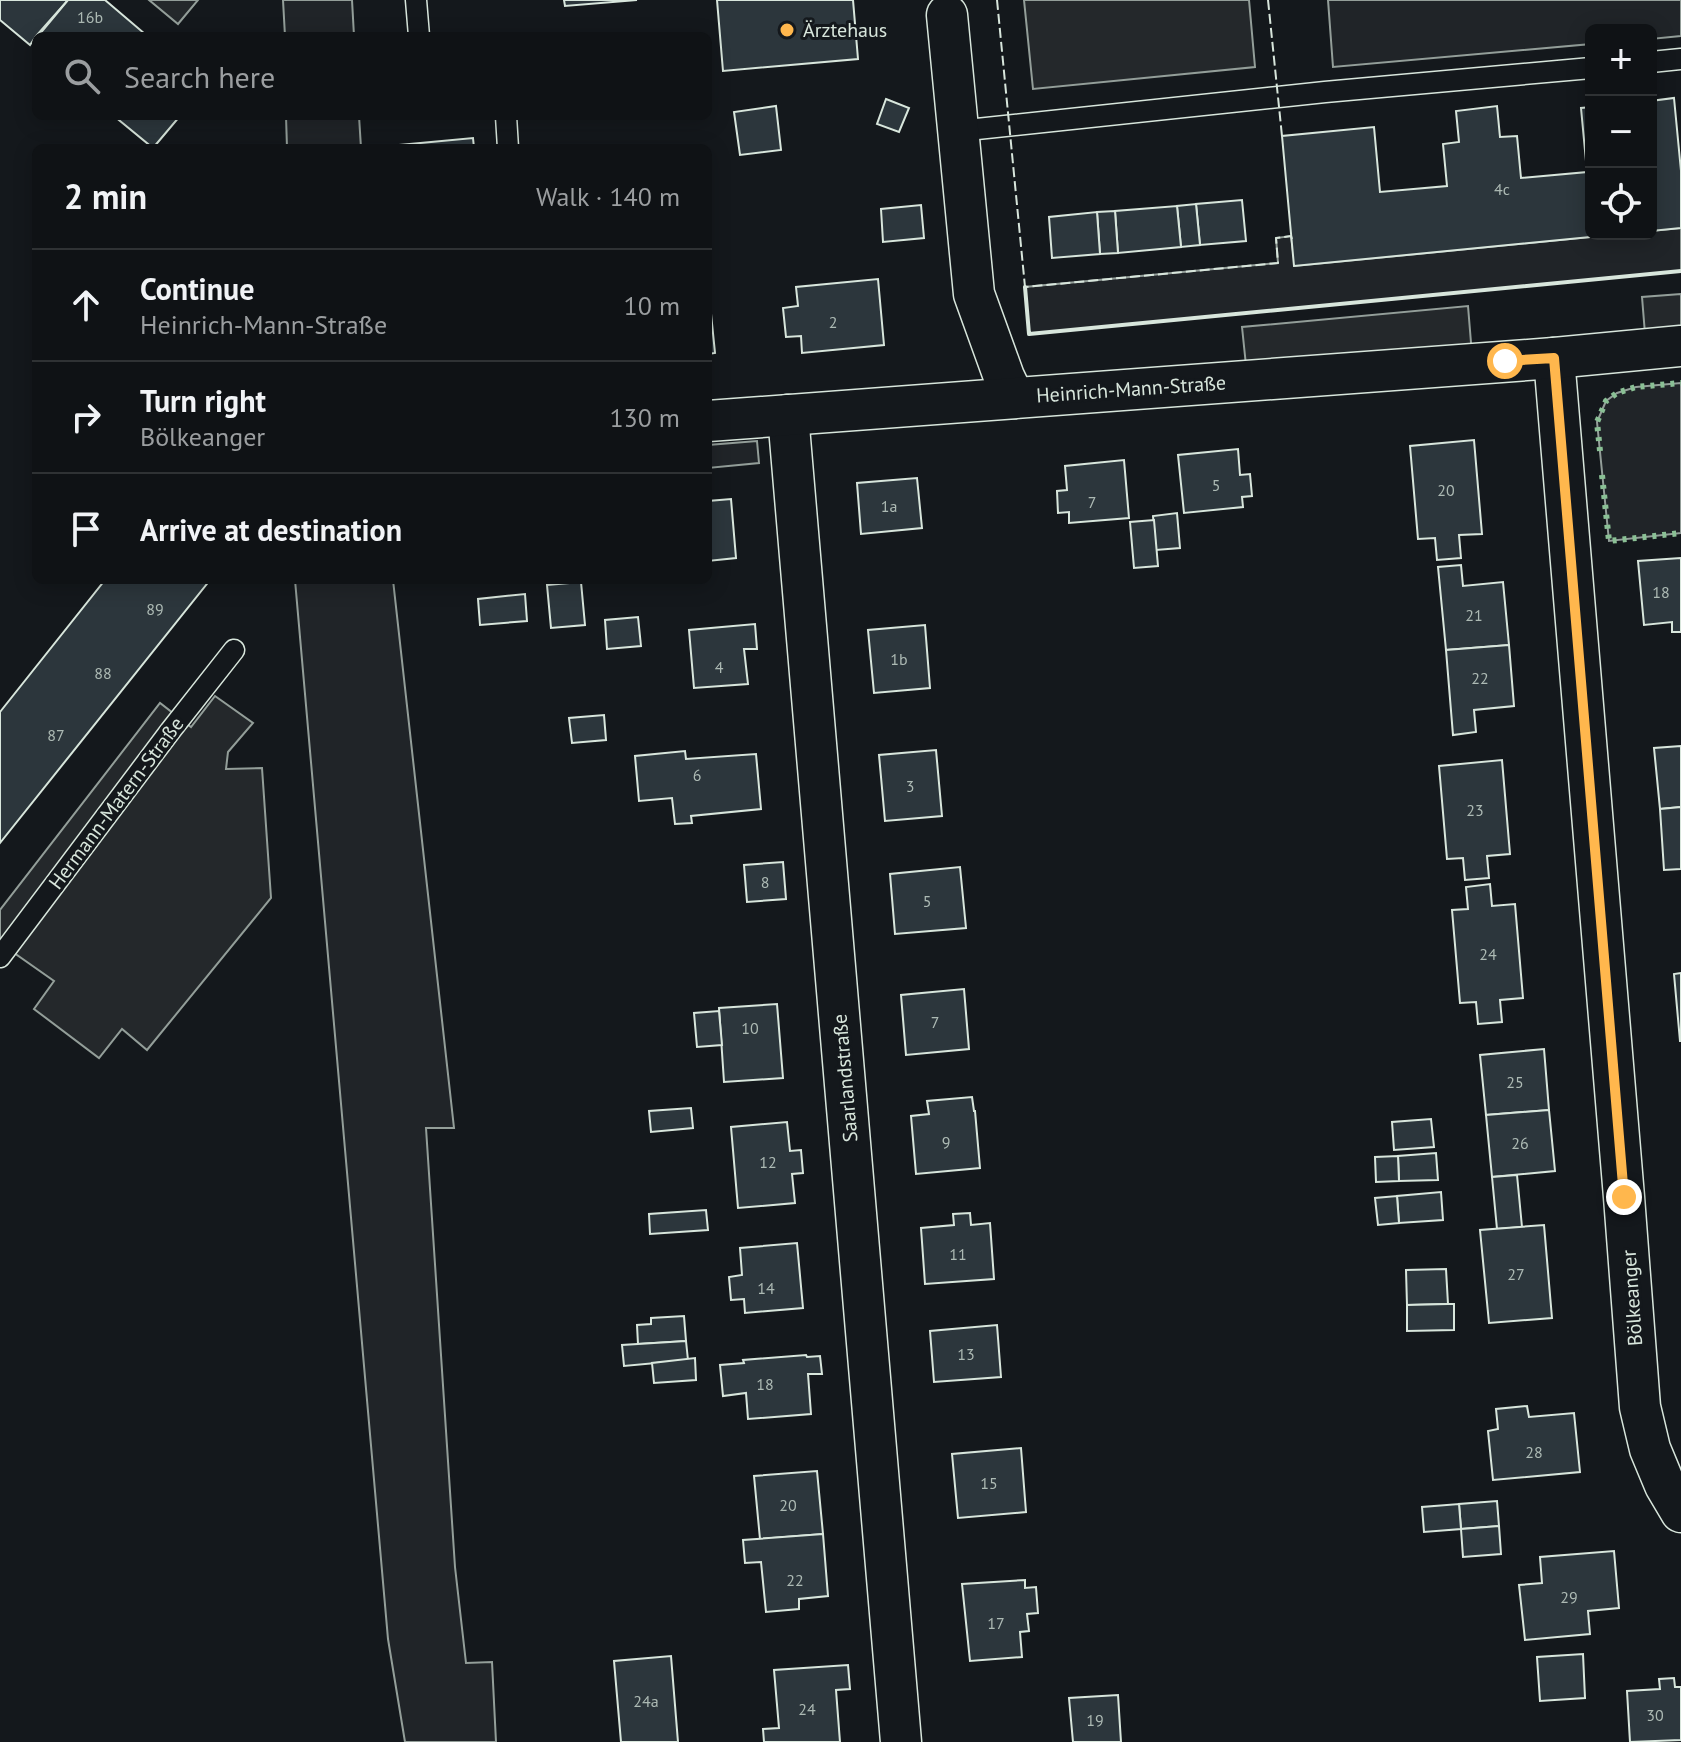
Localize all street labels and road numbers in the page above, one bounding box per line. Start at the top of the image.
street label: Heinrich-Mann-Straße [1035,369,1227,409]
street label: Hermann-Matern-Straße [43,712,189,894]
street label: Saarlandstraße [826,1013,864,1143]
street label: Bölkeanger [1616,1249,1648,1347]

